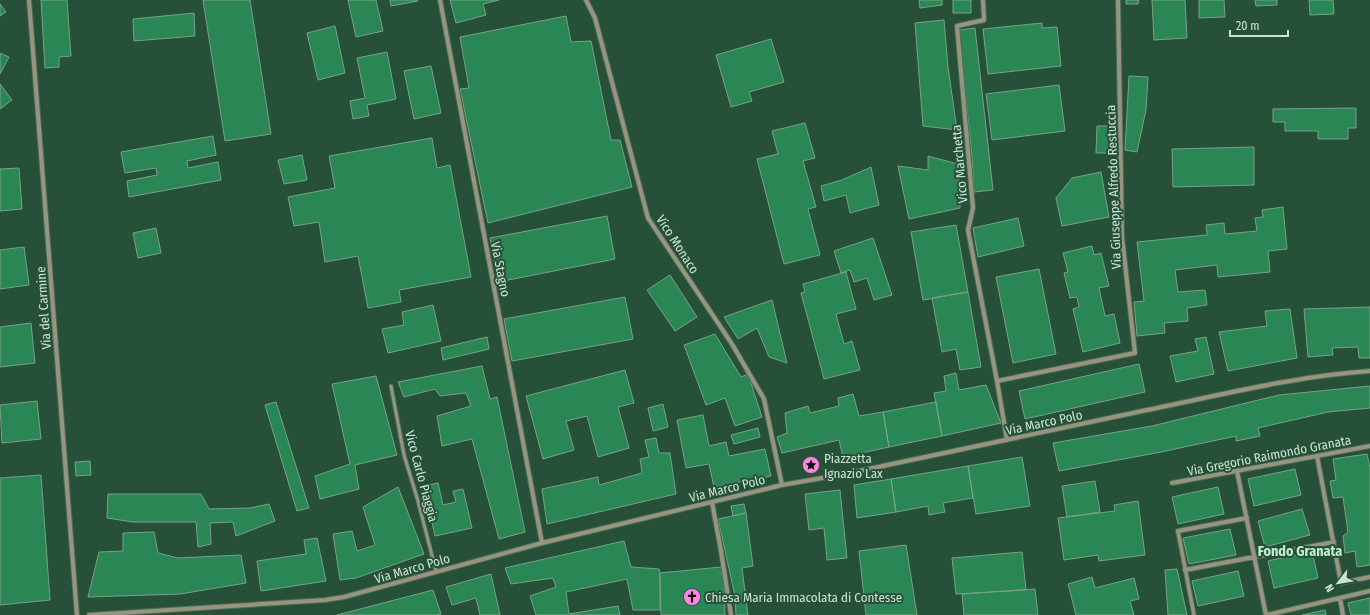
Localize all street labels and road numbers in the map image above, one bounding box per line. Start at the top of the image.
street label: Via Giuseppe Alfredo Restuccia [1103,105,1124,269]
street label: Vico Marchetta [949,124,970,204]
street label: Vico Monaco [653,212,702,276]
street label: Via Stagno [488,240,513,298]
street label: Via del Carmine [33,266,54,350]
street label: Via Marco Polo [1005,407,1084,438]
street label: Vico Carlo Piaggia [402,429,441,523]
street label: Via Gregorio Raimondo Granata [1186,432,1352,479]
street label: Via Marco Polo [688,472,767,505]
street label: Via Marco Polo [373,551,452,586]

